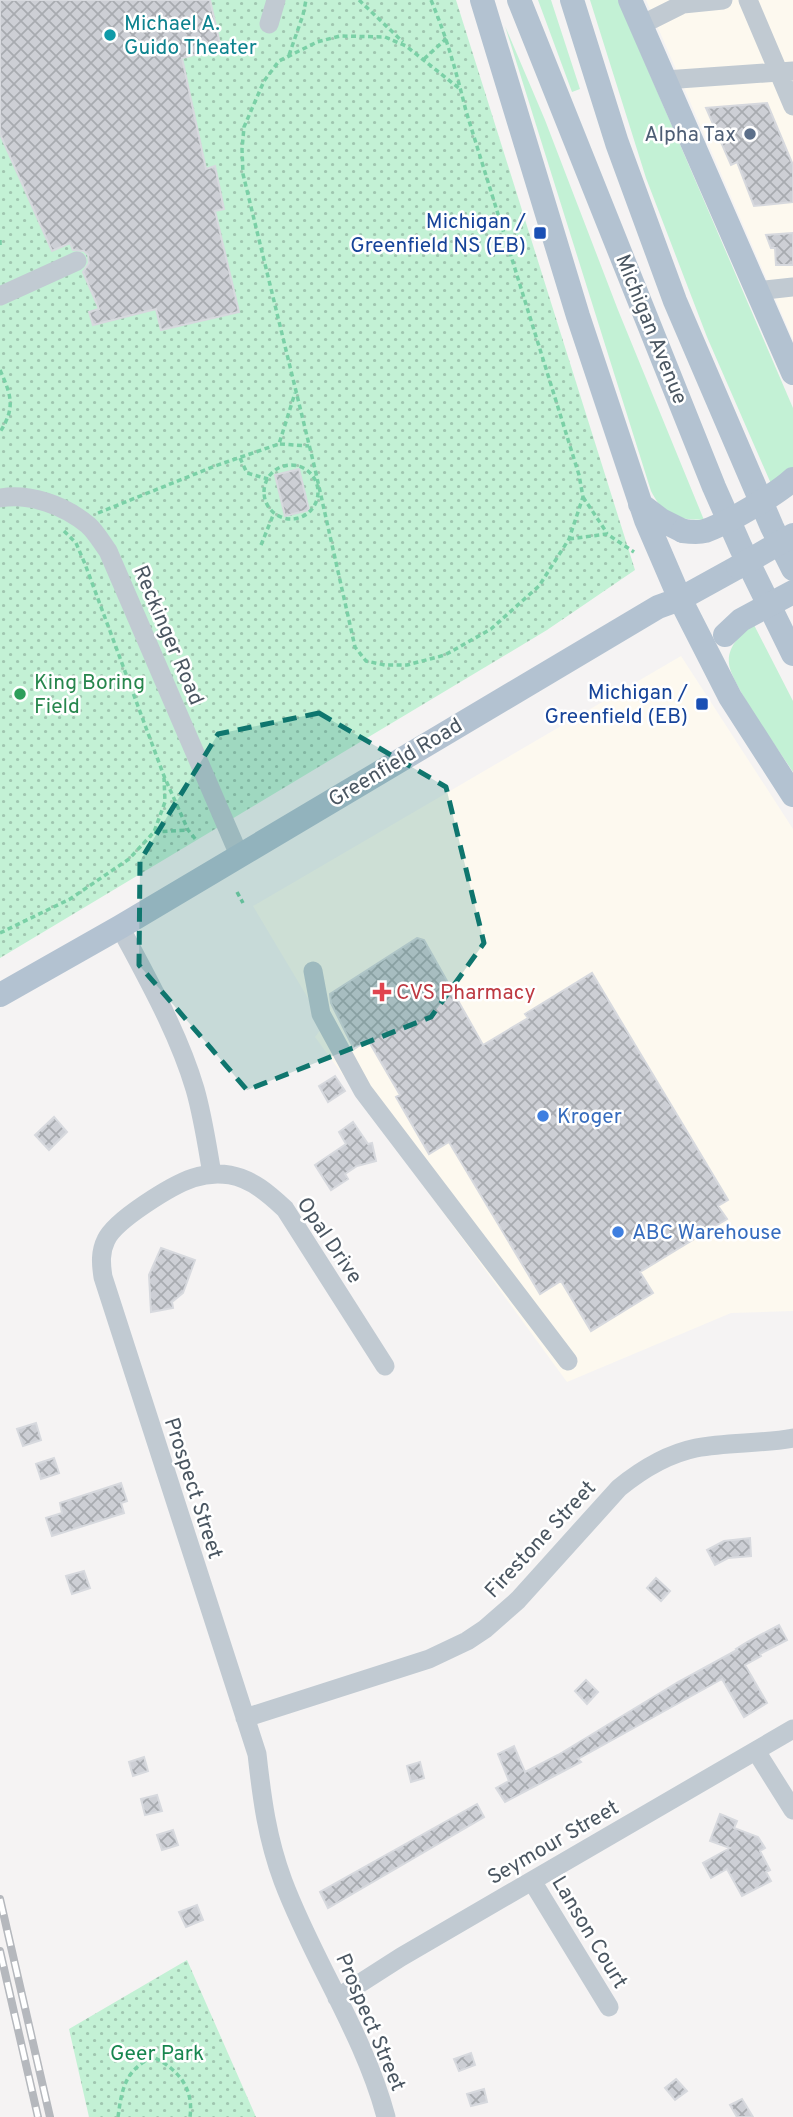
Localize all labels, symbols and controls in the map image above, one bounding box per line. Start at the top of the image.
place label: Michael A. Guido Theater [124,11,257,62]
marker: Michael A. Guido Theater [102,27,118,43]
place label: Alpha Tax [644,122,736,149]
marker: Alpha Tax [742,126,758,142]
place label: Michigan / Greenfield NS (EB) [350,209,526,260]
marker: Michigan / Greenfield NS (EB) [532,225,548,241]
street label: Michigan Avenue [608,251,693,408]
street label: Reckinger Road [126,562,209,710]
place label: King Boring Field [34,670,145,721]
place label: Michigan / Greenfield (EB) [545,680,688,731]
marker: King Boring Field [12,686,28,702]
marker: Michigan / Greenfield (EB) [694,696,710,712]
street label: Greenfield Road [324,713,468,814]
place label: CVS Pharmacy [396,980,536,1007]
marker: CVS Pharmacy [374,984,390,1000]
place label: Kroger [557,1104,622,1131]
marker: Kroger [535,1108,551,1124]
street label: Opal Drive [290,1192,368,1289]
place label: ABC Warehouse [632,1220,782,1247]
marker: ABC Warehouse [610,1224,626,1240]
street label: Prospect Street [157,1414,228,1563]
street label: Firestone Street [480,1476,602,1604]
street label: Seymour Street [483,1795,624,1892]
street label: Lanson Court [545,1872,633,1994]
street label: Prospect Street [328,1950,411,2096]
park label: Geer Park [110,2041,204,2068]

